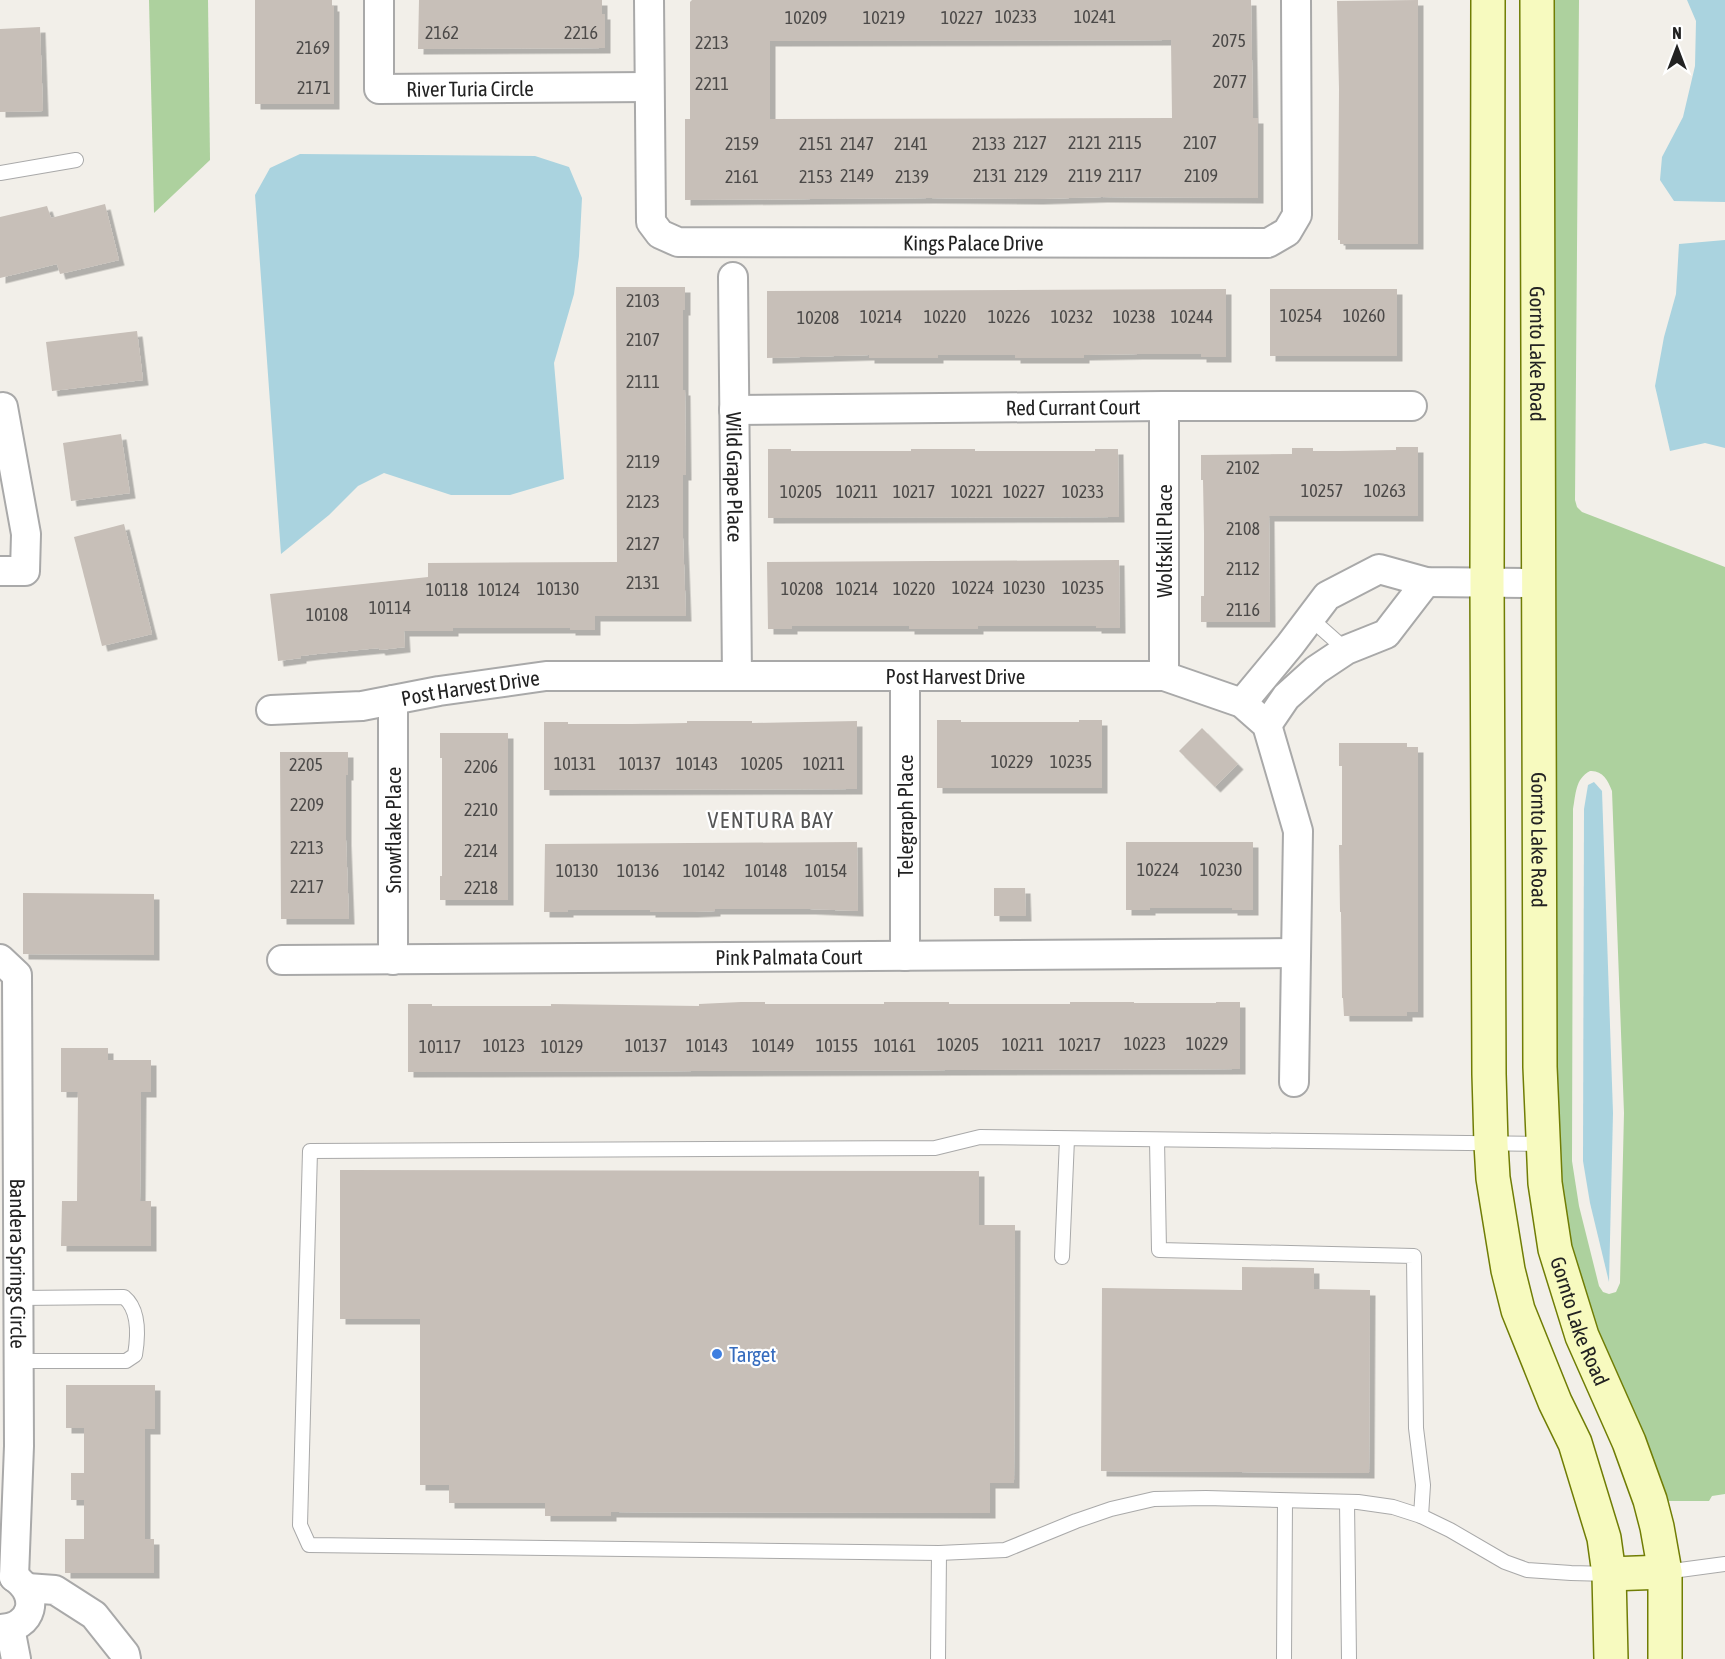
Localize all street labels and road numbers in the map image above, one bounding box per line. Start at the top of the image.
street label: River Turia Circle [406,76,534,101]
street label: Kings Palace Drive [903,230,1044,255]
street label: Gornto Lake Road [1526,286,1550,422]
street label: Red Currant Court [1005,394,1141,419]
street label: Wild Grape Place [722,412,748,542]
street label: Wolfskill Place [1152,484,1176,598]
street label: Post Harvest Drive [886,664,1025,688]
street label: Post Harvest Drive [399,665,541,710]
street label: Telegraph Place [893,755,917,877]
street label: Snowflake Place [381,767,405,893]
street label: Gornto Lake Road [1527,772,1552,908]
street label: Pink Palmata Court [715,944,863,969]
street label: Bandera Springs Circle [6,1178,31,1349]
street label: Gornto Lake Road [1546,1254,1614,1389]

